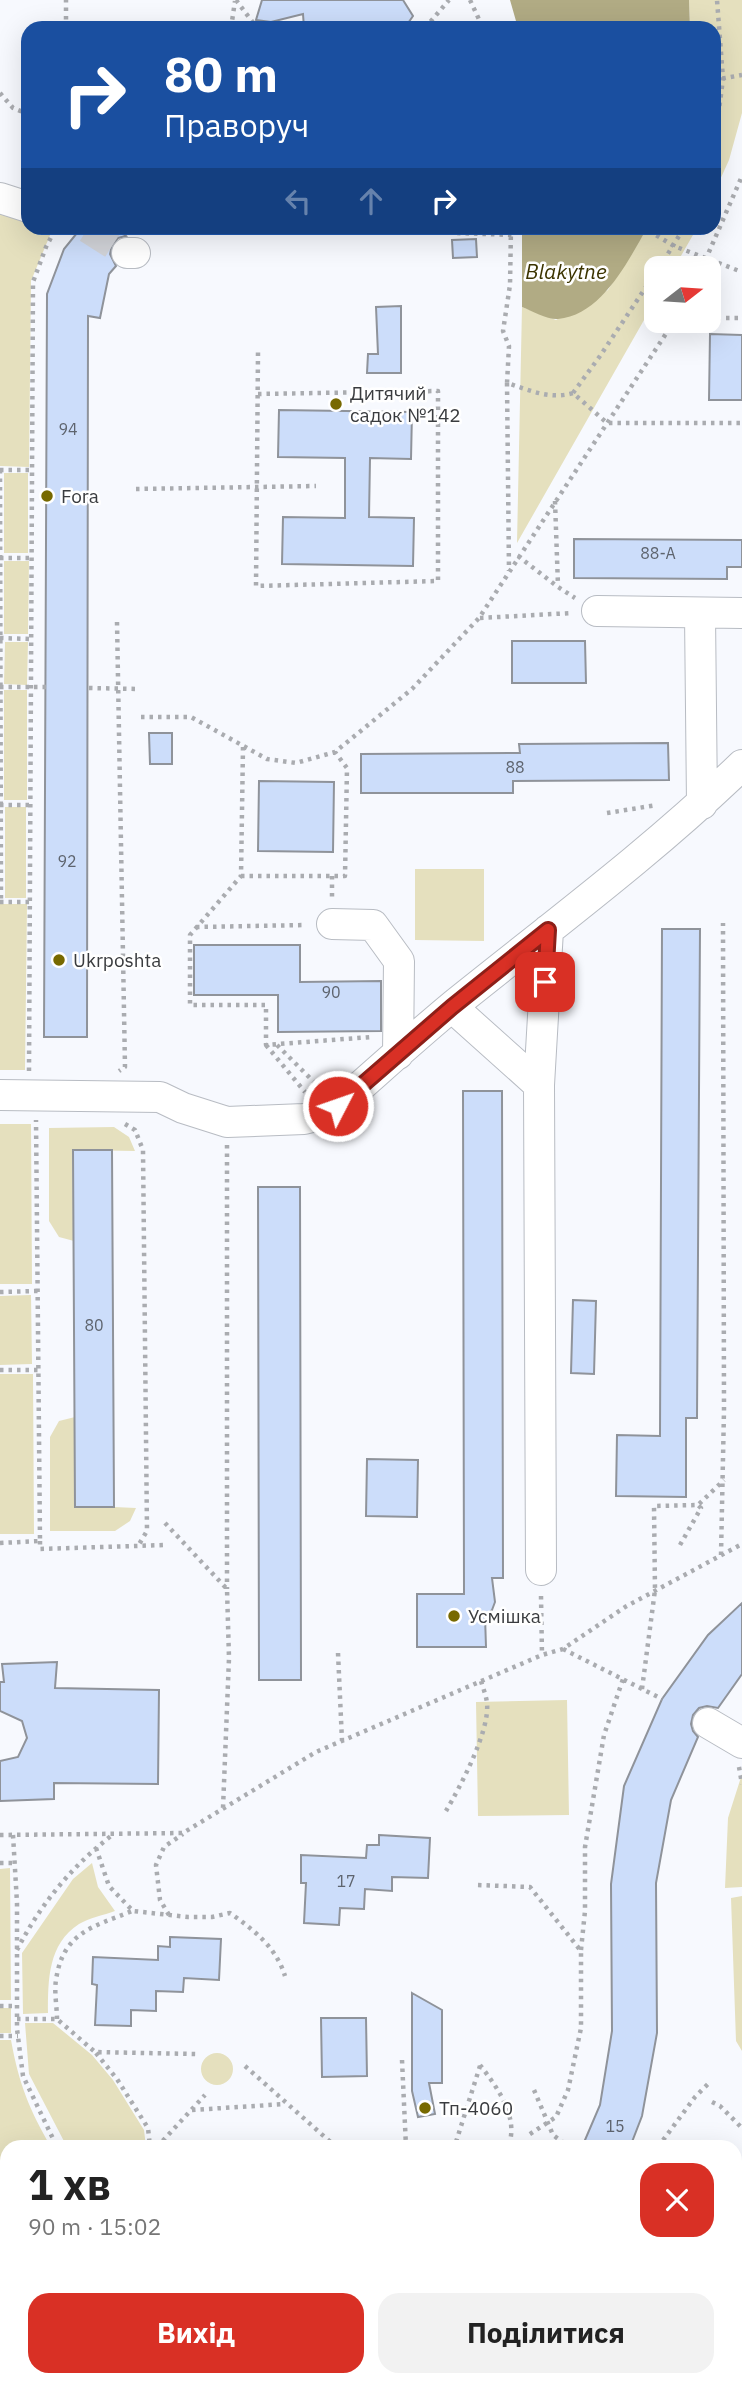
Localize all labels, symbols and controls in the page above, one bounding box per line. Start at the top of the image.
text: 80 m [164,42,278,105]
icon: right [49,49,140,140]
text: Праворуч [164,104,309,146]
icon: left [279,182,317,220]
icon: ahead [352,182,390,220]
icon: right [425,182,463,220]
north arrow [644,256,721,332]
map controls [644,256,721,333]
water label: Blakytne [525,257,607,285]
place label: Дитячий садок №142 [350,381,461,427]
marker: Дитячий садок №142 [328,396,344,412]
house number: 94 [58,419,78,439]
place label: Fora [61,484,99,508]
marker: Fora [39,488,55,504]
house number: 88-А [640,543,676,563]
house number: 88 [505,757,525,777]
house number: 92 [57,851,77,871]
place label: Ukrposhta [73,948,161,972]
marker: Ukrposhta [51,952,67,968]
pin [515,952,575,1012]
icon: arrive [526,963,564,1001]
house number: 90 [321,982,341,1002]
position arrow [301,1069,375,1143]
house number: 80 [84,1315,104,1335]
place label: Усмішка [468,1604,541,1628]
marker: Усмішка [446,1608,462,1624]
house number: 17 [336,1871,356,1891]
place label: Тп-4060 [439,2096,513,2120]
marker: Тп-4060 [417,2100,433,2116]
house number: 15 [605,2116,625,2136]
text: 1 хв [28,2157,111,2212]
button: close [640,2163,714,2237]
text: 90 m · 15:02 [28,2211,161,2241]
button: Вихід [28,2293,364,2373]
button: Поділитися [378,2293,714,2373]

